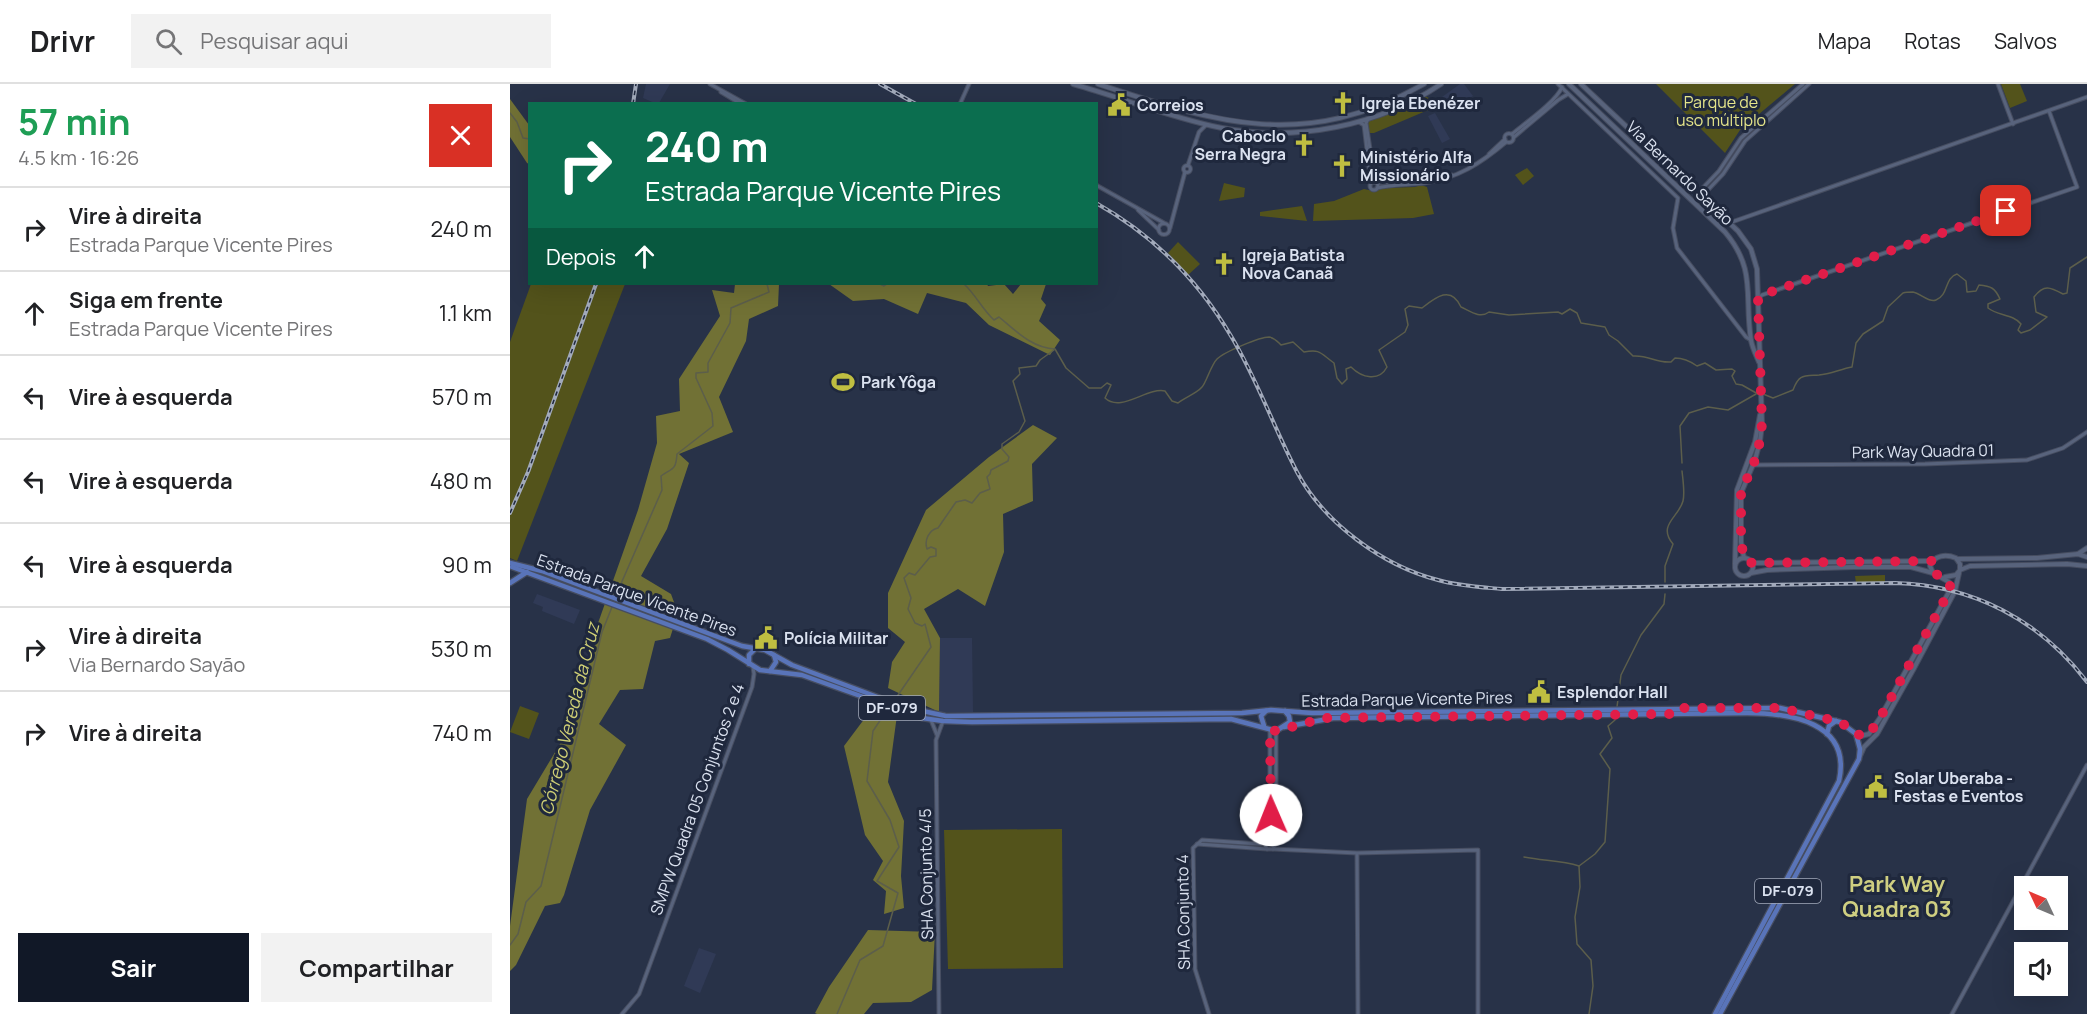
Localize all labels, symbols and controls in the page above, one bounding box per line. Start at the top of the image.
search box [131,14,551,68]
text: Drivr [30,22,95,60]
icon: search [152,25,185,58]
text: Pesquisar aqui [200,26,349,56]
text: Mapa [1818,27,1871,55]
text: Rotas [1904,27,1961,55]
text: Salvos [1994,27,2057,55]
church icon: Igreja Ebenézer [1330,90,1356,116]
park label: Parque de uso múltiplo [1676,91,1766,131]
public building icon: Correios [1106,92,1132,118]
place label: Igreja Ebenézer [1361,92,1480,114]
place label: Correios [1137,94,1204,116]
text: 57 min [18,97,130,146]
button: close [429,104,492,167]
street label: Via Bernardo Sayão [1622,116,1738,230]
text: 240 m [645,117,769,175]
place label: Caboclo Serra Negra [1194,125,1286,165]
icon: right [546,126,624,204]
church icon: Caboclo Serra Negra [1291,132,1317,158]
text: 4.5 km · 16:26 [18,144,139,171]
place label: Ministério Alfa Missionário [1360,146,1472,186]
church icon: Ministério Alfa Missionário [1329,153,1355,179]
text: Estrada Parque Vicente Pires [645,172,1001,209]
pin [1980,185,2031,236]
icon: arrive [1989,194,2022,227]
text: Vire à direita [69,201,202,231]
icon: right [18,213,51,246]
text: 240 m [430,214,492,244]
text: Estrada Parque Vicente Pires [69,231,333,258]
icon: ahead [628,240,661,273]
text: Depois [546,242,616,272]
place label: Igreja Batista Nova Canaã [1242,244,1345,284]
church icon: Igreja Batista Nova Canaã [1211,251,1237,277]
text: Siga em frente [69,285,223,315]
icon: ahead [18,297,51,330]
text: 1.1 km [439,298,492,328]
text: Estrada Parque Vicente Pires [69,315,333,342]
sports icon: Park Yôga [830,369,856,395]
place label: Park Yôga [861,371,936,393]
icon: left [18,381,51,414]
text: Vire à esquerda [69,382,233,412]
text: 570 m [432,382,492,412]
street label: Park Way Quadra 01 [1852,439,1994,463]
icon: left [18,465,51,498]
text: Vire à esquerda [69,466,233,496]
text: 480 m [430,466,492,496]
icon: left [18,549,51,582]
street label: Estrada Parque Vicente Pires [534,549,740,641]
text: Vire à esquerda [69,550,233,580]
text: 90 m [442,550,492,580]
water label: Córrego Vereda da Cruz [534,618,605,817]
text: Vire à direita [69,621,202,651]
public building icon: Polícia Militar [753,625,779,651]
place label: Polícia Militar [784,627,889,649]
icon: right [18,633,51,666]
text: 530 m [431,634,492,664]
text: Via Bernardo Sayão [69,651,245,678]
public building icon: Esplendor Hall [1526,679,1552,705]
street label: SMPW Quadra 05 Conjuntos 2 e 4 [645,680,749,918]
place label: Esplendor Hall [1557,681,1668,703]
street label: Estrada Parque Vicente Pires [1301,686,1513,712]
road number: DF-079 [859,696,925,720]
icon: right [18,717,51,750]
text: Vire à direita [69,718,202,748]
text: 740 m [432,718,492,748]
place label: Solar Uberaba - Festas e Eventos [1894,767,2024,807]
public building icon: Solar Uberaba - Festas e Eventos [1863,774,1889,800]
position arrow [1239,783,1303,847]
street label: SHA Conjunto 4/5 [914,808,938,940]
street label: SHA Conjunto 4 [1171,854,1195,970]
district label: Park Way Quadra 03 [1842,869,1952,924]
north arrow [2014,876,2068,930]
map controls [2014,876,2068,996]
road number: DF-079 [1755,879,1821,903]
button: Sair [18,933,249,1002]
button: Compartilhar [261,933,492,1002]
button: sound [2014,942,2068,996]

